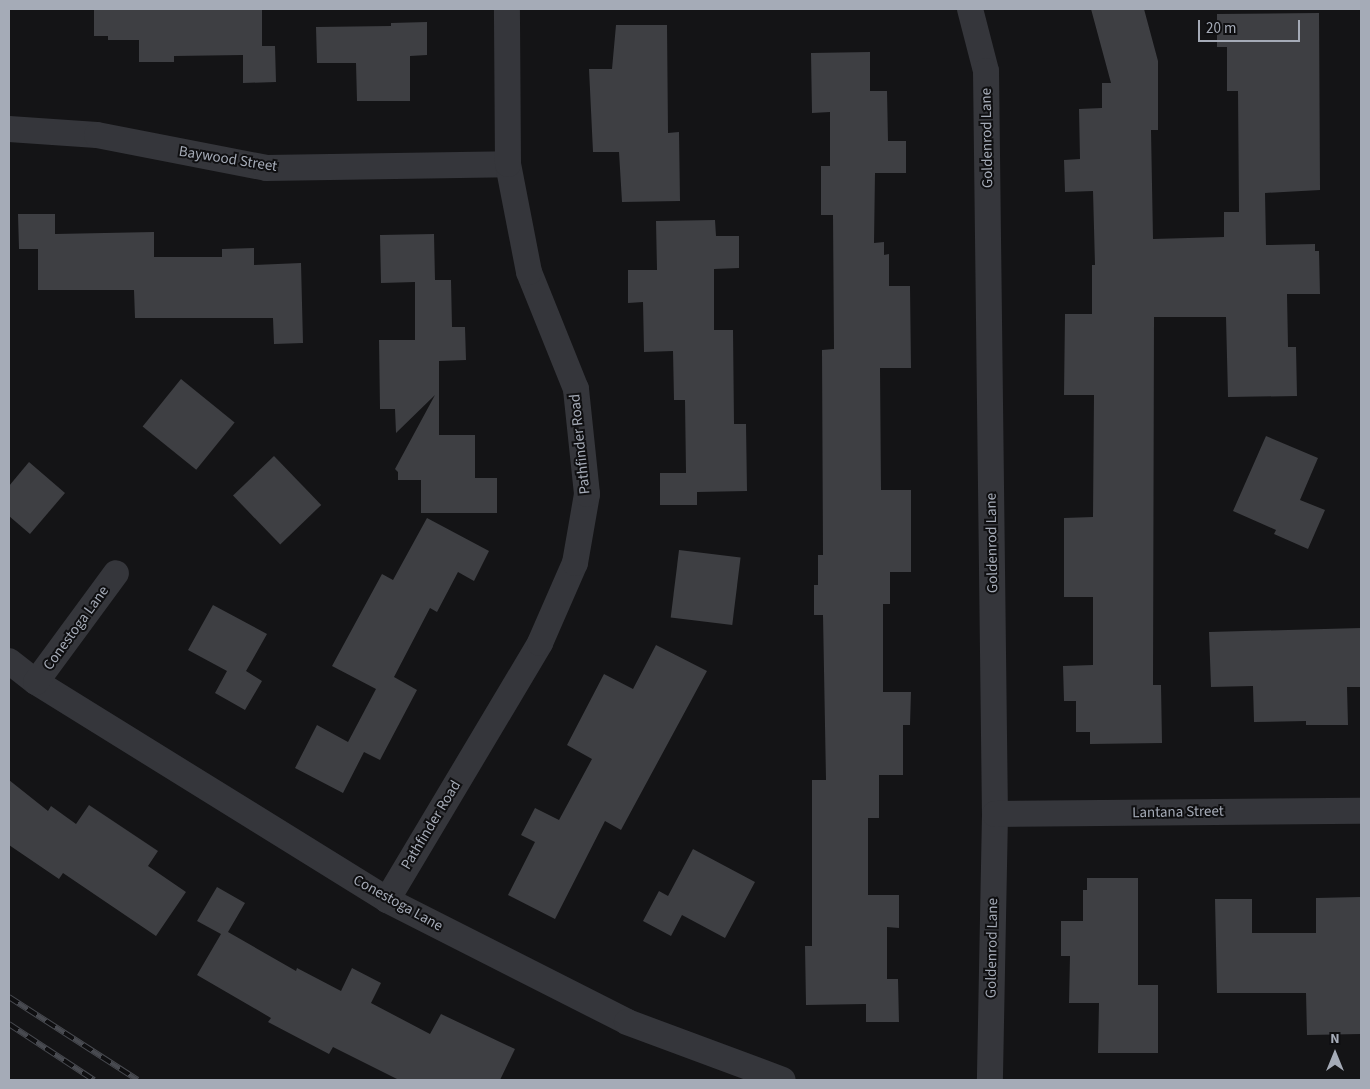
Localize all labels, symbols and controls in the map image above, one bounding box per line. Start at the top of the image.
scale bar [1200,10,1302,42]
text: 20 m [1206,18,1236,39]
street label: Goldenrod Lane [977,88,997,188]
street label: Baywood Street [178,142,278,176]
street label: Pathfinder Road [566,393,594,495]
street label: Goldenrod Lane [982,493,1002,593]
street label: Conestoga Lane [39,582,113,674]
street label: Pathfinder Road [397,777,465,873]
street label: Lantana Street [1132,802,1224,822]
street label: Conestoga Lane [350,871,446,935]
street label: Goldenrod Lane [982,898,1002,998]
north arrow [1310,1029,1360,1079]
text: N [1330,1029,1340,1049]

